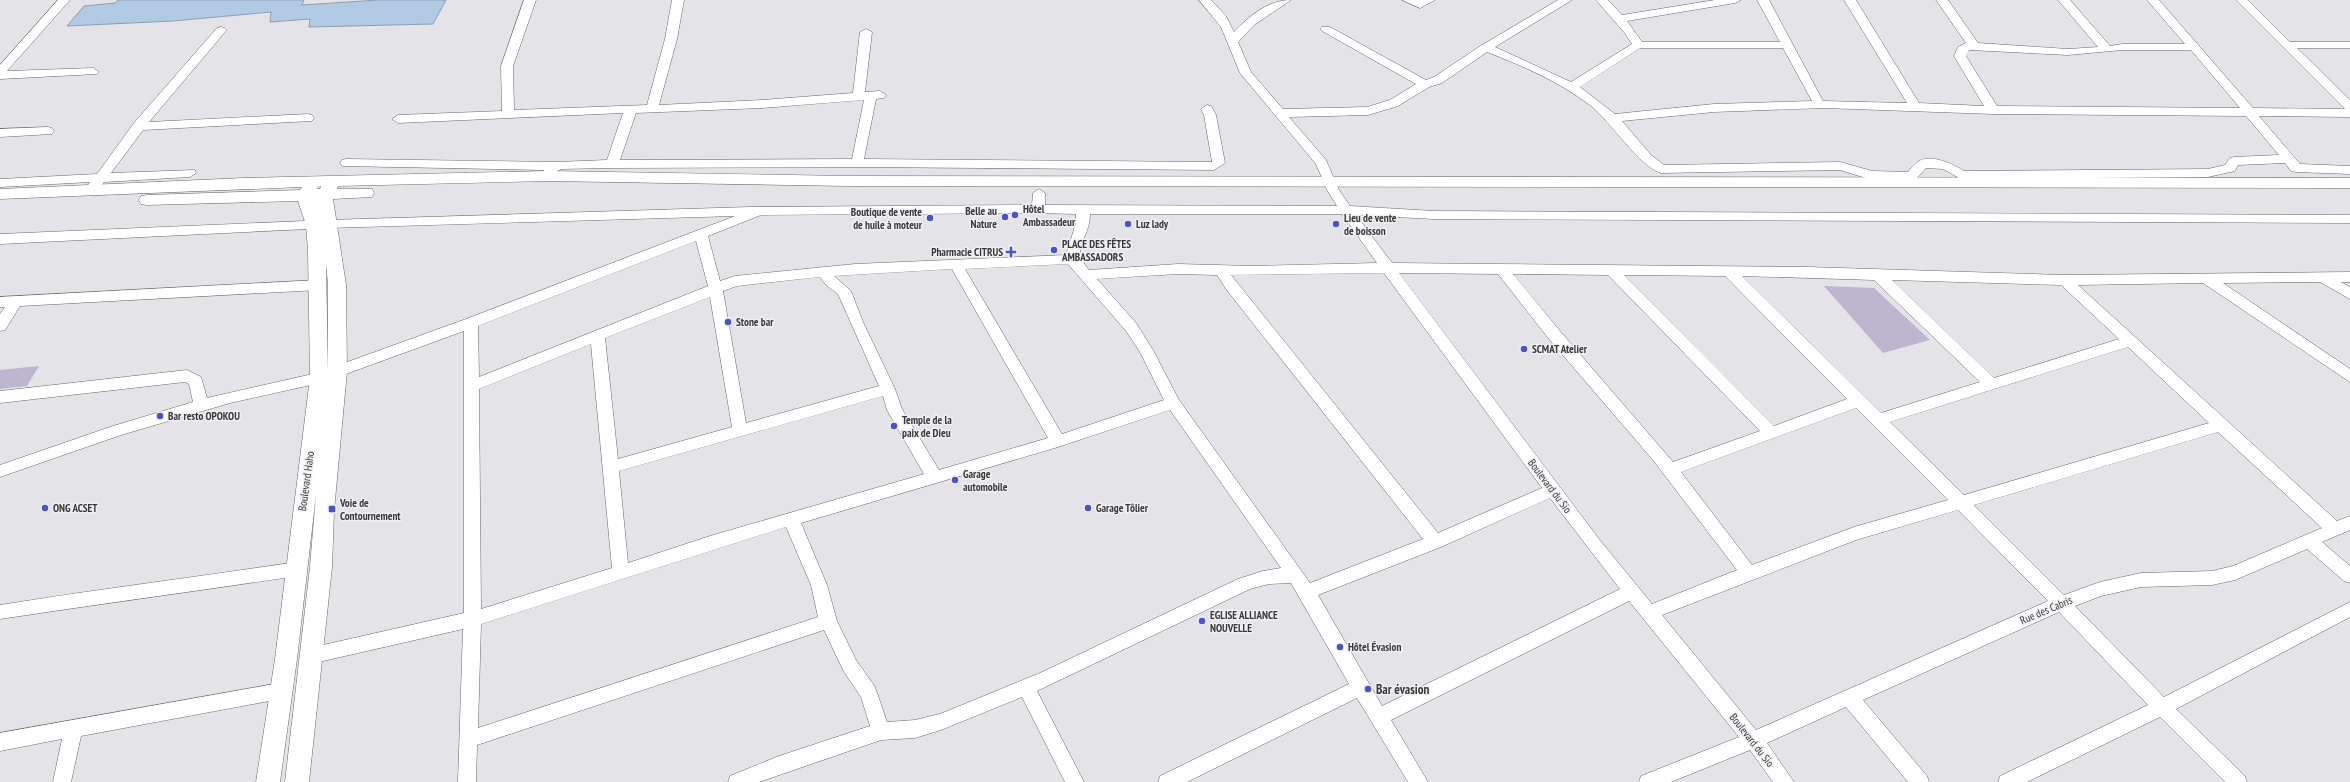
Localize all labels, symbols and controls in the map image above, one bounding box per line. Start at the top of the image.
place label: Hôtel Ambassadeur [1022,202,1076,229]
place label: Belle au Nature [965,204,997,231]
place label: Boutique de vente de huile à moteur [851,205,923,232]
marker: Hôtel Ambassadeur [1010,210,1020,220]
place label: Lieu de vente de boisson [1344,211,1397,238]
marker: Belle au Nature [1000,212,1010,222]
marker: Boutique de vente de huile à moteur [925,213,935,223]
place label: Luz lady [1136,217,1169,231]
marker: Luz lady [1123,219,1133,229]
marker: Lieu de vente de boisson [1331,219,1341,229]
place label: PLACE DES FÊTES AMBASSADORS [1061,237,1131,264]
place label: Pharmacie CITRUS [931,245,1003,259]
marker: PLACE DES FÊTES AMBASSADORS [1049,245,1059,255]
marker: Pharmacie CITRUS [1006,247,1016,257]
place label: Stone bar [736,315,774,329]
marker: Stone bar [723,317,733,327]
place label: SCMAT Atelier [1532,342,1588,356]
marker: SCMAT Atelier [1519,344,1529,354]
place label: Bar resto OPOKOU [168,409,240,423]
marker: Bar resto OPOKOU [155,411,165,421]
place label: Temple de la paix de Dieu [902,413,952,440]
marker: Temple de la paix de Dieu [889,421,899,431]
street label: Boulevard Haho [295,450,317,512]
street label: Boulevard du Sio [1525,456,1575,516]
place label: Garage automobile [963,467,1008,494]
marker: Garage automobile [950,475,960,485]
place label: Voie de Contournement [339,496,401,523]
place label: ONG ACSET [53,501,98,515]
place label: Garage Tôlier [1096,501,1149,515]
marker: ONG ACSET [40,503,50,513]
marker: Garage Tôlier [1083,503,1093,513]
marker: Voie de Contournement [327,504,337,514]
street label: Rue des Cabris [2018,593,2075,627]
place label: EGLISE ALLIANCE NOUVELLE [1210,608,1278,635]
marker: EGLISE ALLIANCE NOUVELLE [1197,616,1207,626]
place label: Hôtel Évasion [1348,640,1401,654]
marker: Hôtel Évasion [1335,642,1345,652]
place label: Bar évasion [1376,681,1429,698]
marker: Bar évasion [1363,684,1373,694]
street label: Boulevard du Sio [1727,710,1777,770]

